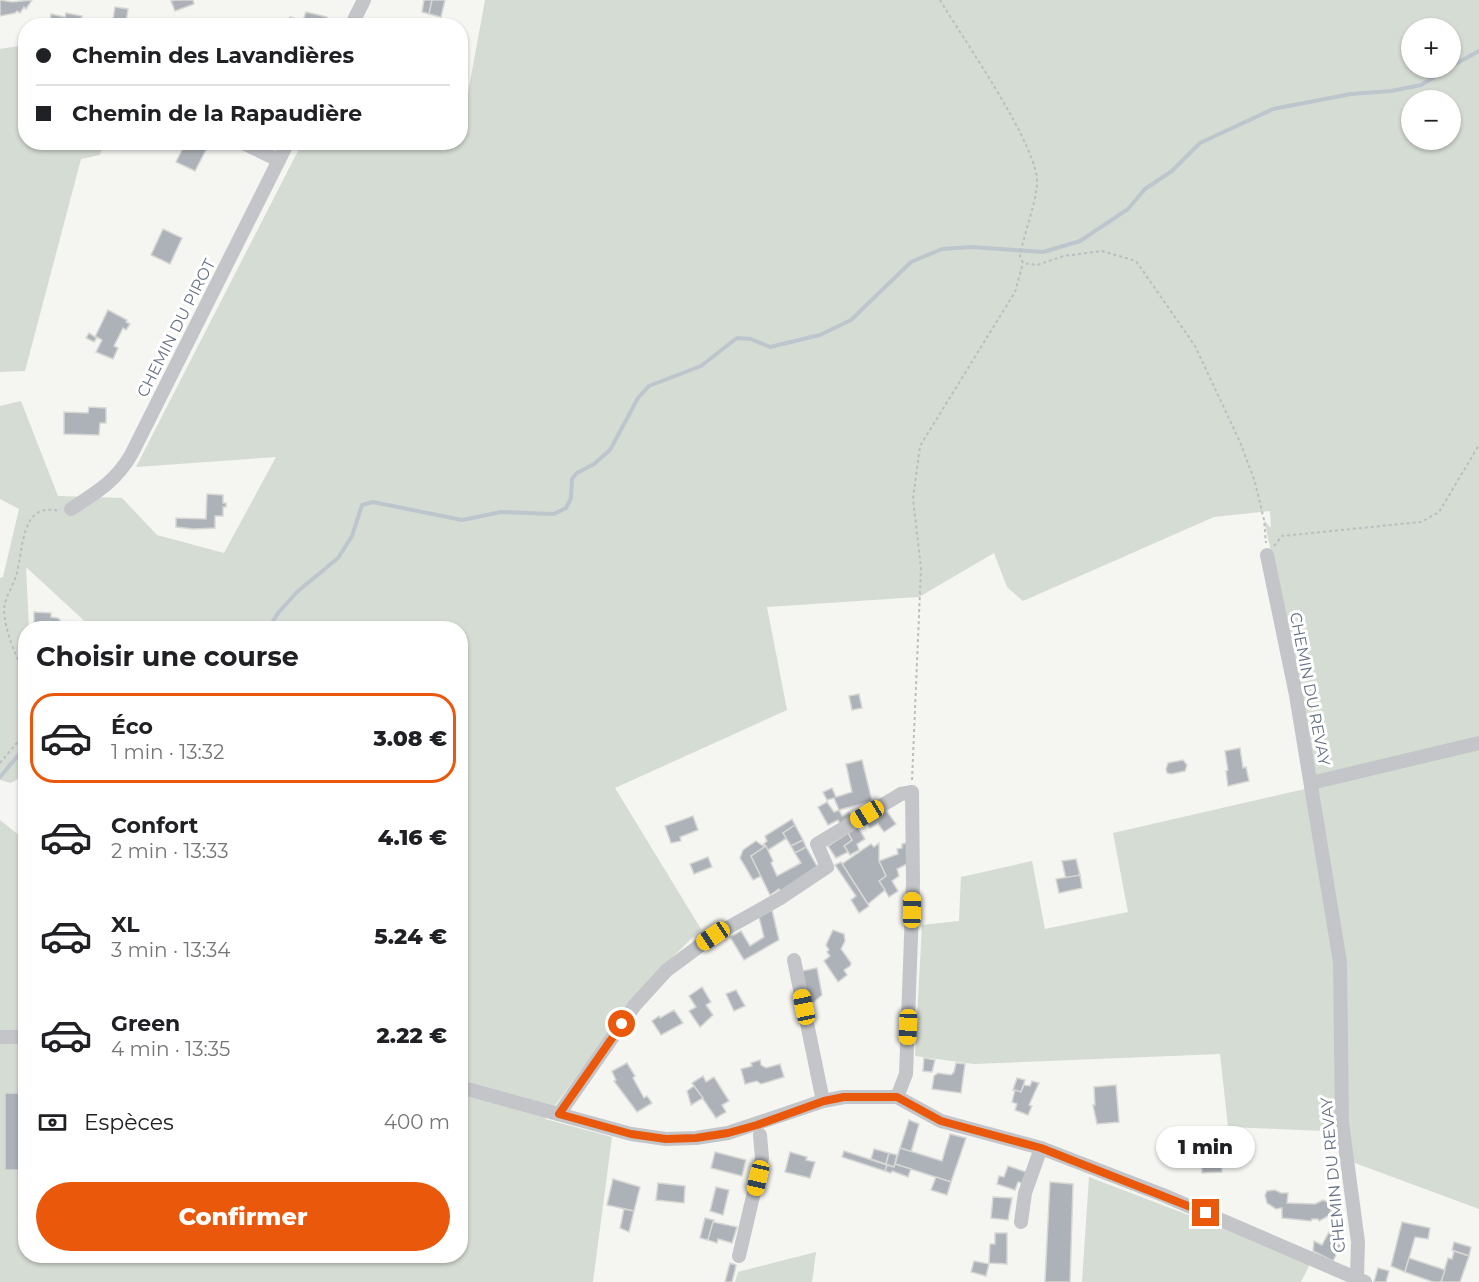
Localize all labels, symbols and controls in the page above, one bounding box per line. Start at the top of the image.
map controls [1401,18,1461,150]
button: + [1401,18,1461,78]
text: Chemin des Lavandières [72,42,354,69]
button: − [1401,90,1461,150]
text: Chemin de la Rapaudière [72,100,362,127]
street label: CHEMIN DU PIROT [133,255,219,400]
street label: CHEMIN DU REVAY [1286,611,1334,768]
text: Choisir une course [36,640,299,673]
icon: car [39,711,93,765]
text: Éco [111,713,153,740]
text: 3.08 € [374,725,447,752]
text: 1 min · 13:32 [111,740,224,764]
car [847,797,887,831]
icon: car [39,810,93,864]
text: Confort [111,812,198,839]
text: 4.16 € [378,824,447,851]
text: 2 min · 13:33 [111,839,228,863]
car [903,892,921,928]
icon: car [39,909,93,963]
text: XL [111,911,140,938]
car [693,918,733,954]
text: 5.24 € [374,923,447,950]
text: 3 min · 13:34 [111,938,230,962]
car [791,988,817,1026]
icon: car [39,1008,93,1062]
car [898,1009,918,1045]
text: Green [111,1010,180,1037]
route start [608,1010,635,1037]
text: 2.22 € [376,1022,447,1049]
text: 4 min · 13:35 [111,1037,230,1061]
street label: CHEMIN DU REVAY [1317,1096,1349,1254]
icon: cash [36,1106,69,1139]
text: Espèces [84,1109,174,1136]
text: 400 m [384,1110,450,1134]
callout: 1 min [1156,1126,1256,1168]
text: 1 min [1178,1135,1233,1159]
car [745,1158,771,1198]
button: Confirmer [36,1182,450,1251]
route end [1192,1199,1219,1226]

